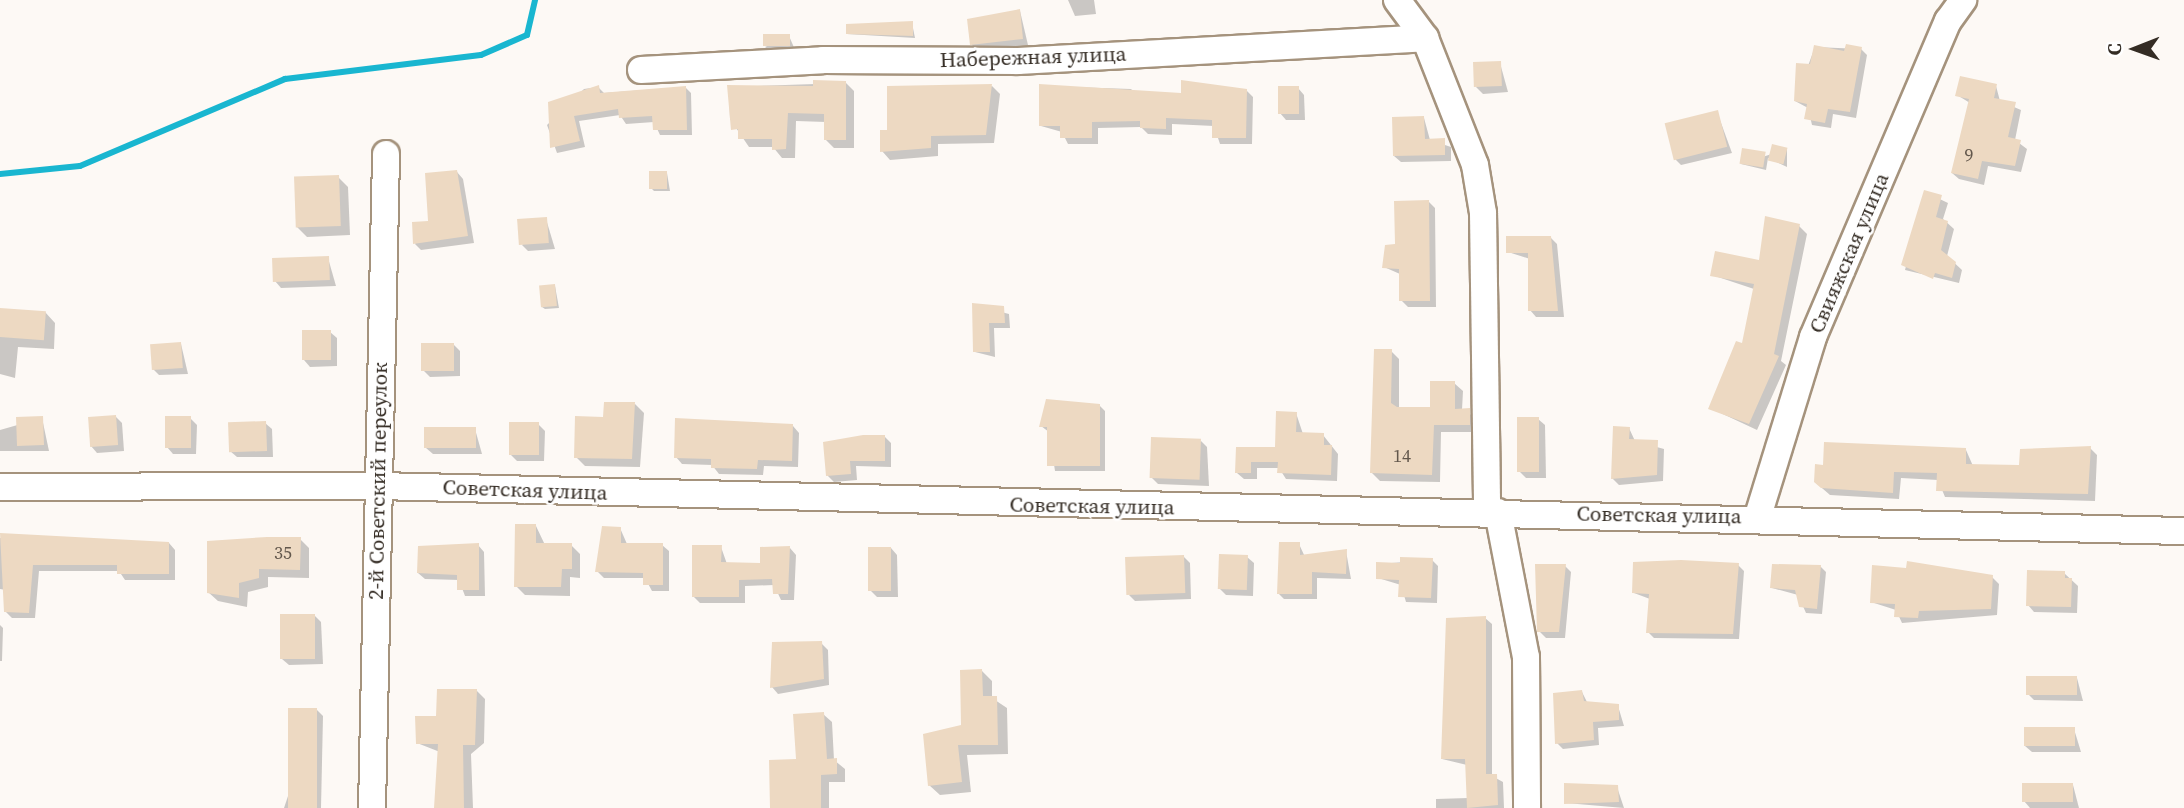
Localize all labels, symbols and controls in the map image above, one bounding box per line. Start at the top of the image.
north arrow [2100,14,2170,84]
street label: Набережная улица [939,41,1127,73]
text: С [2101,43,2127,56]
house number: 9 [1965,144,1973,166]
street label: Свияжская улица [1804,169,1894,337]
street label: 2-й Советский переулок [363,362,393,600]
house number: 14 [1393,445,1411,467]
street label: Советская улица [442,475,608,505]
street label: Советская улица [1009,492,1175,520]
street label: Советская улица [1576,501,1742,529]
house number: 35 [274,542,292,564]

